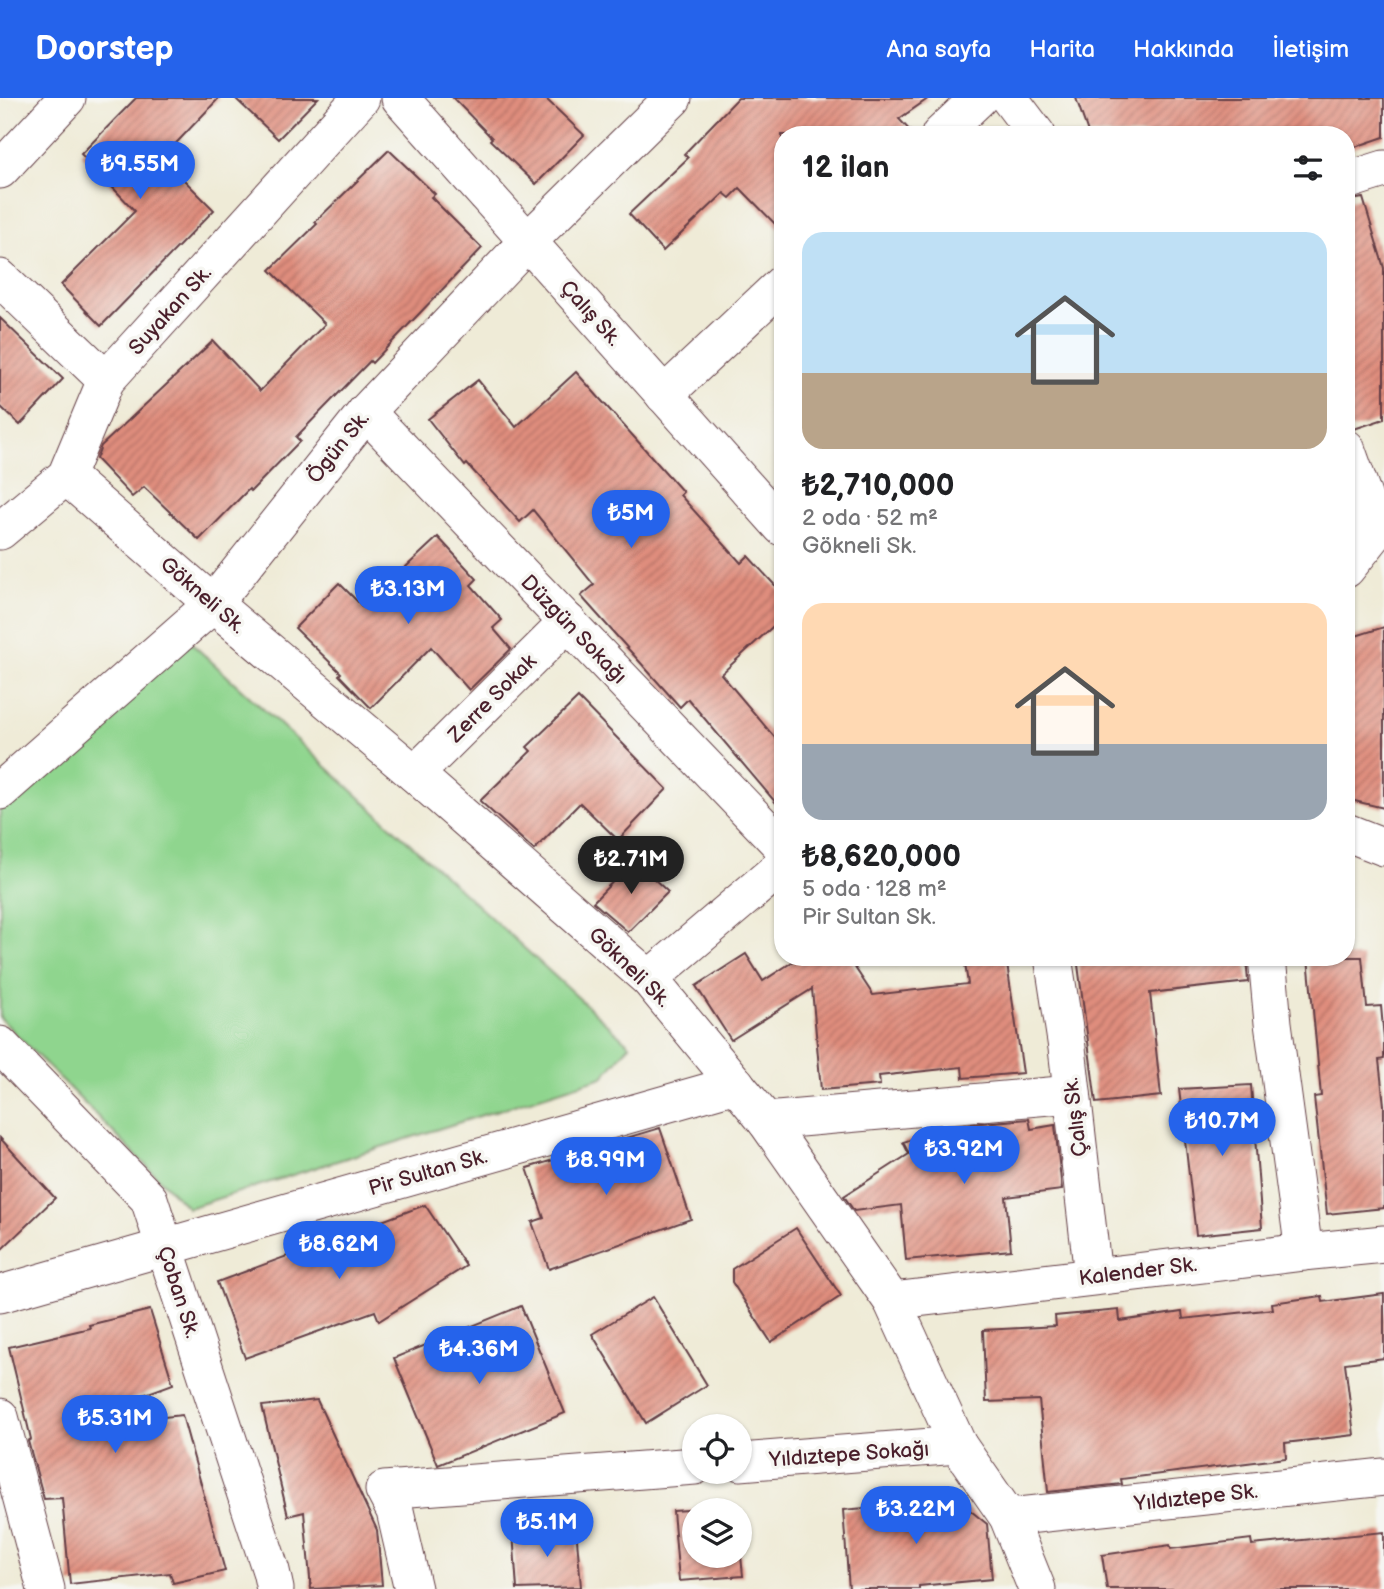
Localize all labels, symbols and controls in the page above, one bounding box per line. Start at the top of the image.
text: Doorstep [35,29,173,69]
text: Ana sayfa [887,35,991,64]
text: Harita [1029,35,1095,64]
text: Hakkında [1133,35,1234,64]
text: İletişim [1272,35,1349,64]
pin: ₺9.55M [83,141,197,201]
icon: filters [1289,149,1327,187]
text: ₺9.55M [101,150,179,178]
text: 12 ilan [802,150,890,186]
street label: Suyakan Sk. [124,260,217,360]
street label: Çalış Sk. [555,275,627,351]
icon: home [1002,277,1128,403]
street label: Ögün Sk. [302,406,375,488]
text: ₺2,710,000 [802,468,954,504]
pin: ₺5M [597,490,665,550]
text: ₺5M [608,499,654,527]
text: 2 oda · 52 m² [802,504,938,532]
text: Gökneli Sk. [802,532,917,560]
street label: Gökneli Sk. [155,552,250,639]
pin: ₺3.13M [351,566,465,626]
street label: Düzgün Sokağı [516,570,632,689]
text: ₺3.13M [371,575,445,603]
icon: home [1002,648,1128,774]
street label: Zerre Sokak [442,649,542,748]
pin: ₺2.71M [574,836,688,896]
text: ₺8,620,000 [802,839,961,875]
text: ₺2.71M [594,845,668,873]
text: 5 oda · 128 m² [802,875,947,903]
text: Pir Sultan Sk. [802,903,936,931]
street label: Gökneli Sk. [583,922,676,1013]
street label: Çalış Sk. [1058,1076,1093,1158]
pin: ₺10.7M [1165,1098,1279,1158]
text: ₺10.7M [1185,1107,1259,1135]
pin: ₺3.92M [907,1126,1021,1186]
text: ₺3.92M [925,1135,1003,1163]
pin: ₺8.99M [549,1138,663,1197]
street label: Pir Sultan Sk. [366,1144,490,1201]
text: ₺8.99M [567,1146,645,1174]
pin: ₺8.62M [282,1222,396,1281]
text: ₺8.62M [299,1230,379,1258]
street label: Çoban Sk. [152,1243,205,1341]
street label: Kalender Sk. [1078,1252,1199,1291]
pin: ₺4.36M [422,1326,536,1386]
text: ₺4.36M [440,1335,518,1363]
pin: ₺5.31M [58,1396,172,1455]
text: ₺5.31M [78,1404,152,1432]
map controls [682,1414,752,1568]
button: locate [682,1414,752,1484]
street label: Yıldıztepe Sokağı [767,1436,930,1473]
street label: Yıldıztepe Sk. [1132,1479,1259,1517]
pin: ₺3.22M [859,1486,973,1546]
text: ₺3.22M [876,1495,956,1523]
button: layers [682,1498,752,1568]
pin: ₺5.1M [498,1500,596,1559]
text: ₺5.1M [517,1508,578,1536]

